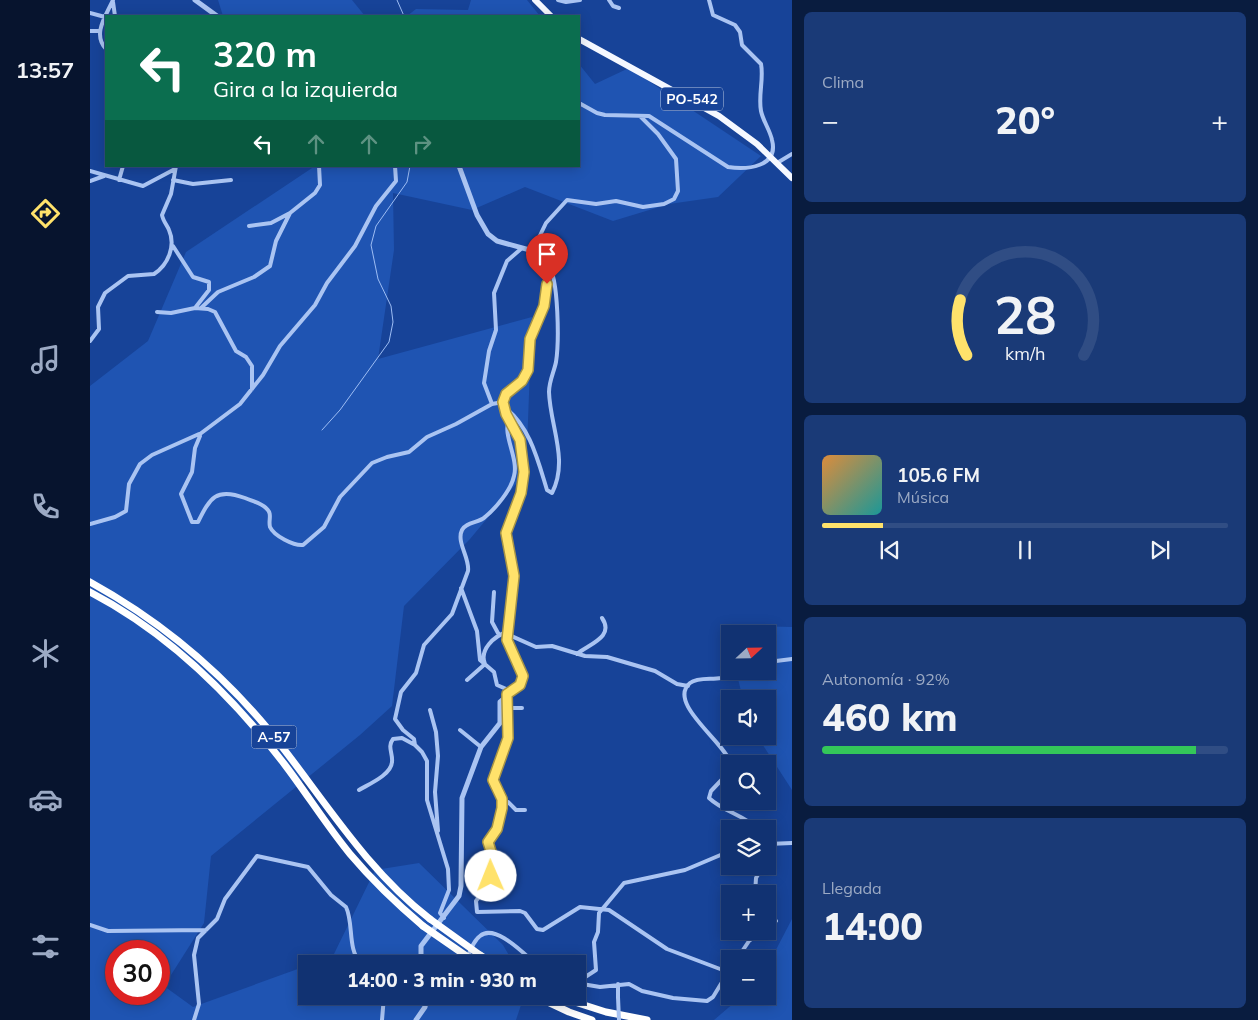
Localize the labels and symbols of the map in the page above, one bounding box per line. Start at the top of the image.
road number: PO-542 [661,88,723,110]
pin [526,233,568,284]
north arrow [721,625,776,680]
road number: A-57 [252,726,296,749]
position arrow [464,849,516,901]
speed limit sign: 30 [105,940,170,1005]

